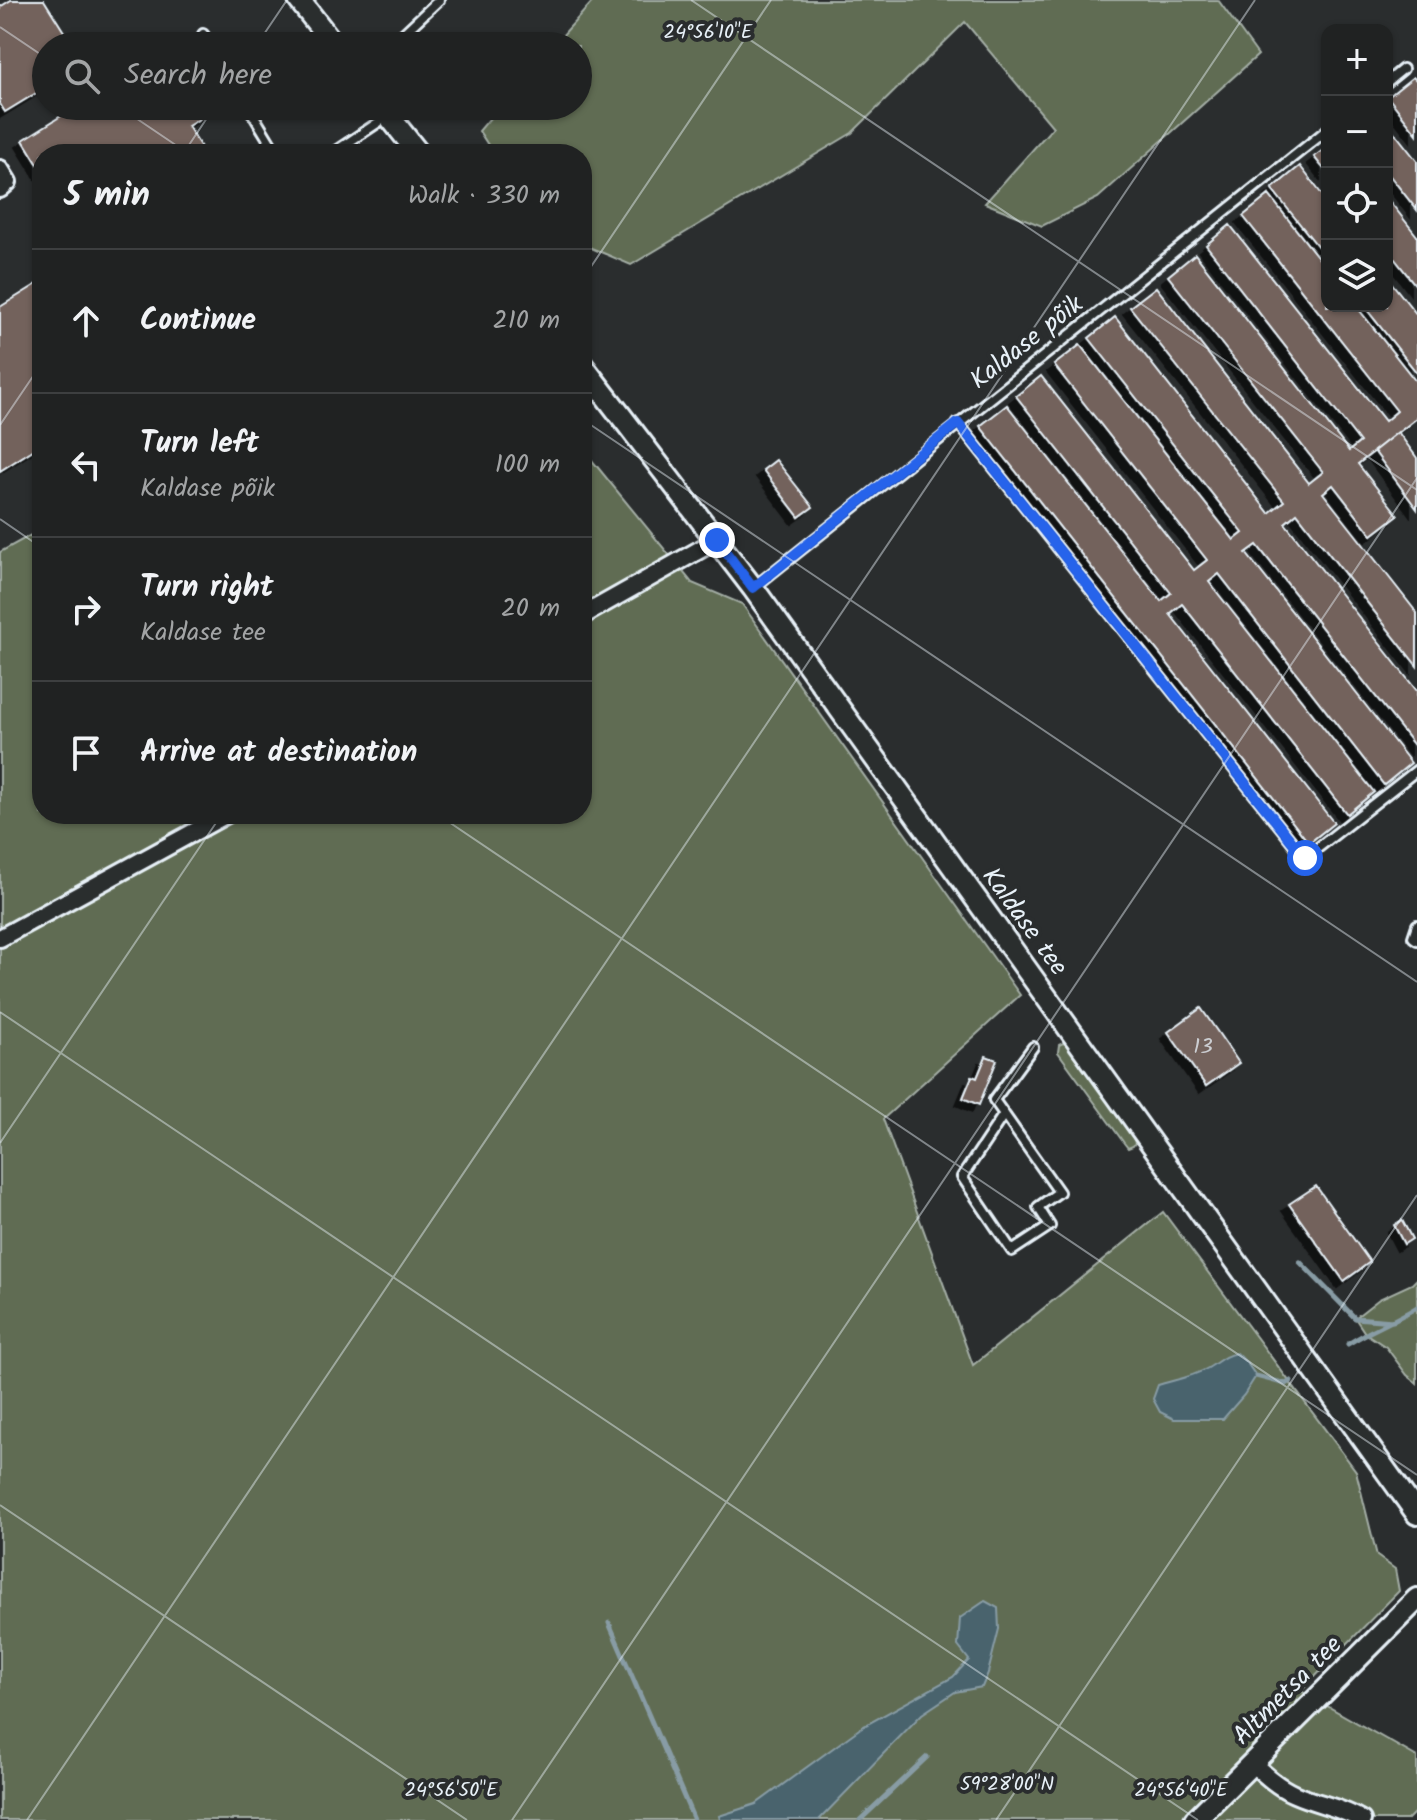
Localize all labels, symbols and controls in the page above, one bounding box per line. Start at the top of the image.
text: 24°56'10"E [664,17,754,49]
map controls [1321,24,1393,312]
button: + [1321,24,1393,96]
search box [32,32,592,120]
text: Search here [124,52,272,100]
icon: search [60,54,104,98]
button: − [1321,96,1393,168]
button: locate [1321,168,1393,240]
text: 5 min [64,169,150,223]
text: Walk · 330 m [408,175,560,217]
button: layers [1321,240,1393,312]
street label: Kaldase põik [961,284,1094,401]
text: Continue [140,297,256,345]
icon: ahead [64,299,108,343]
text: 210 m [493,300,560,342]
text: Turn left [140,420,259,468]
icon: left [64,443,108,487]
text: 100 m [495,444,560,486]
text: Kaldase põik [140,468,275,510]
route end [699,522,735,558]
text: Turn right [140,564,273,612]
icon: right [64,587,108,631]
text: 20 m [501,588,560,630]
text: Kaldase tee [140,612,266,654]
text: Arrive at destination [140,729,417,777]
icon: arrive [64,731,108,775]
route start [1287,840,1323,876]
street label: Kaldase tee [970,859,1078,985]
house number: 13 [1193,1030,1213,1065]
street label: Altmetsa tee [1223,1626,1353,1756]
text: 59°28'00"N [960,1769,1054,1801]
text: 24°56'50"E [404,1775,499,1807]
text: 24°56'40"E [1134,1775,1229,1807]

